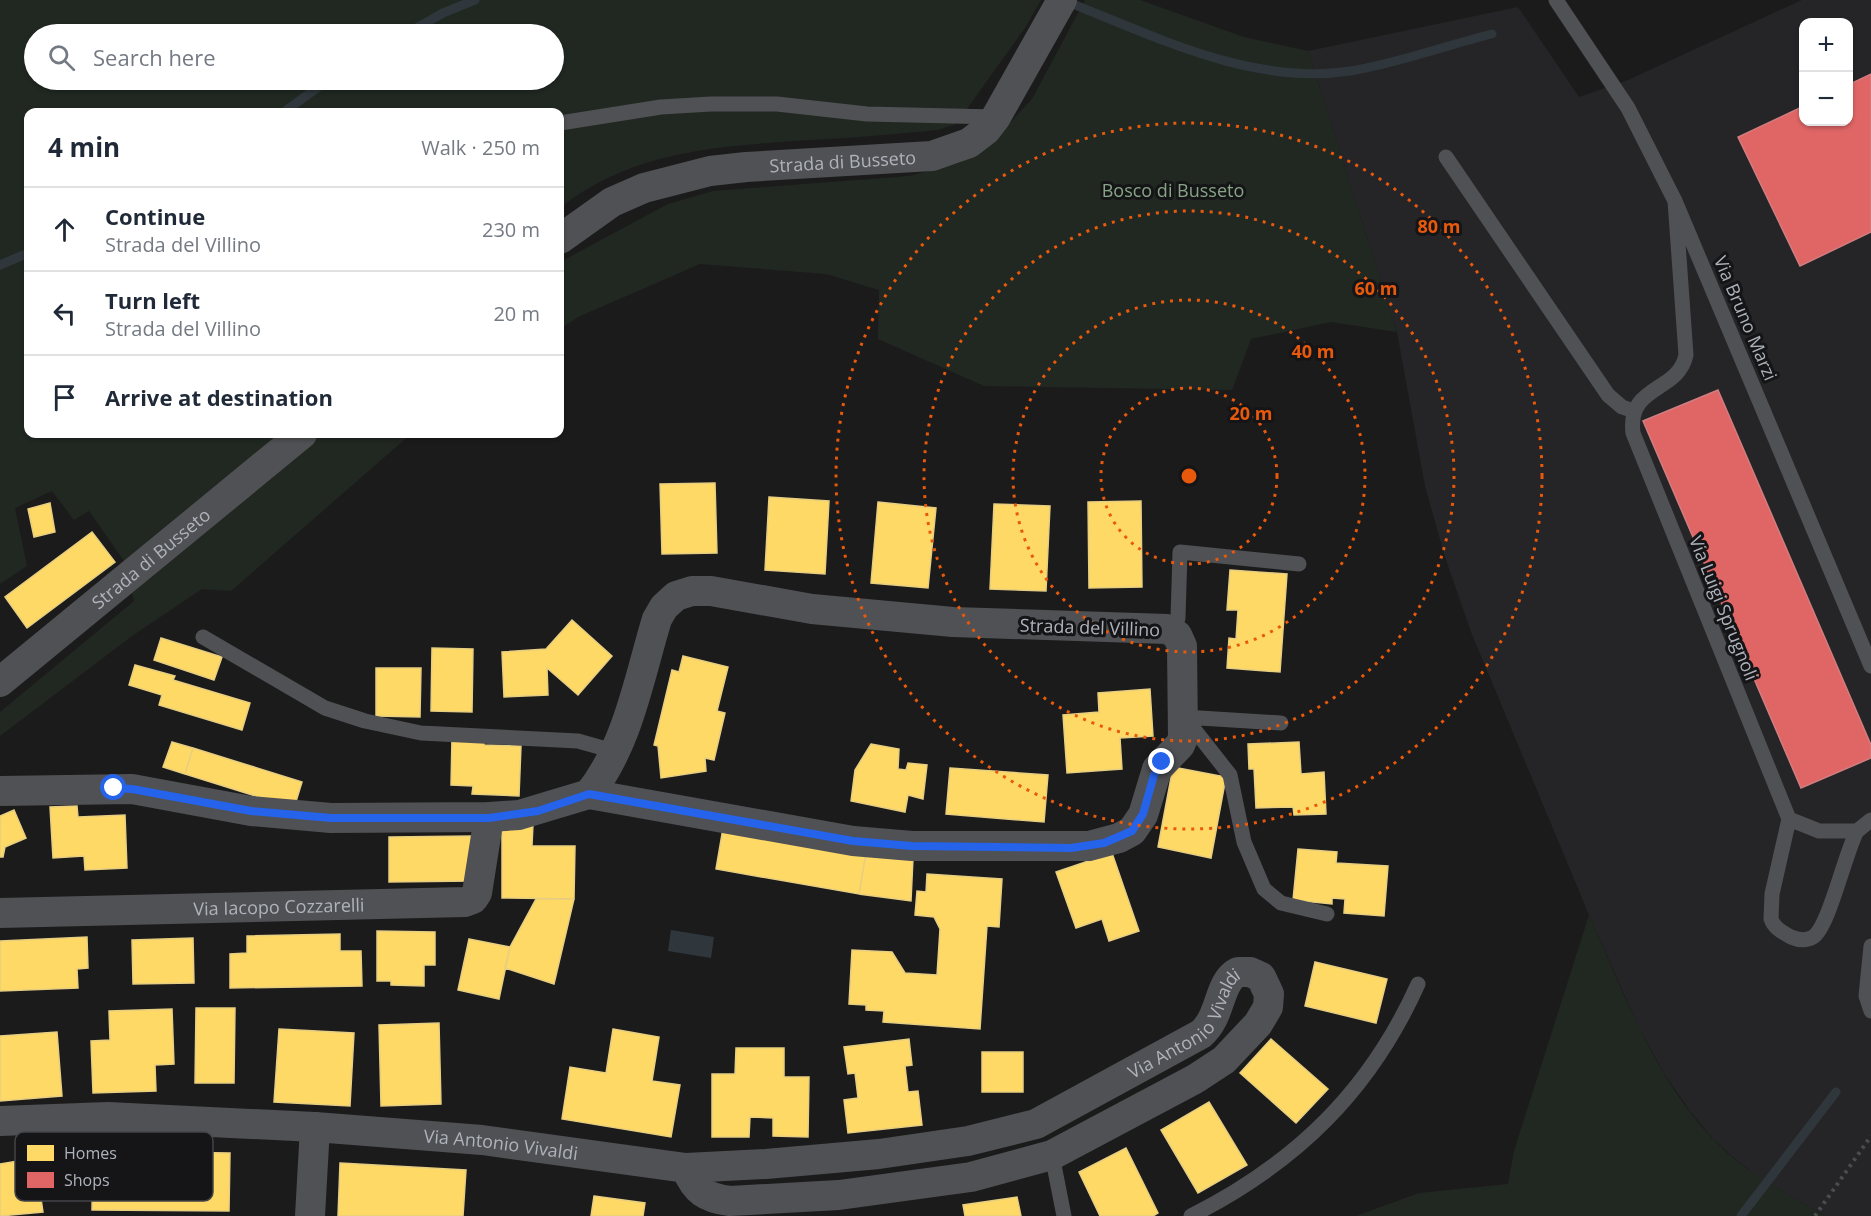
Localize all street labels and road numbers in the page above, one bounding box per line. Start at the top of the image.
street label: Strada di Busseto [769,145,917,178]
street label: Via Bruno Marzi [1709,252,1783,384]
street label: Strada di Busseto [86,502,215,614]
street label: Via Luigi Sprugnoli [1684,532,1764,684]
street label: Strada del Villino [1019,613,1161,641]
street label: Via Iacopo Cozzarelli [193,892,365,920]
street label: Via Antonio Vivaldi [1123,962,1244,1084]
street label: Via Antonio Vivaldi [423,1124,580,1165]

